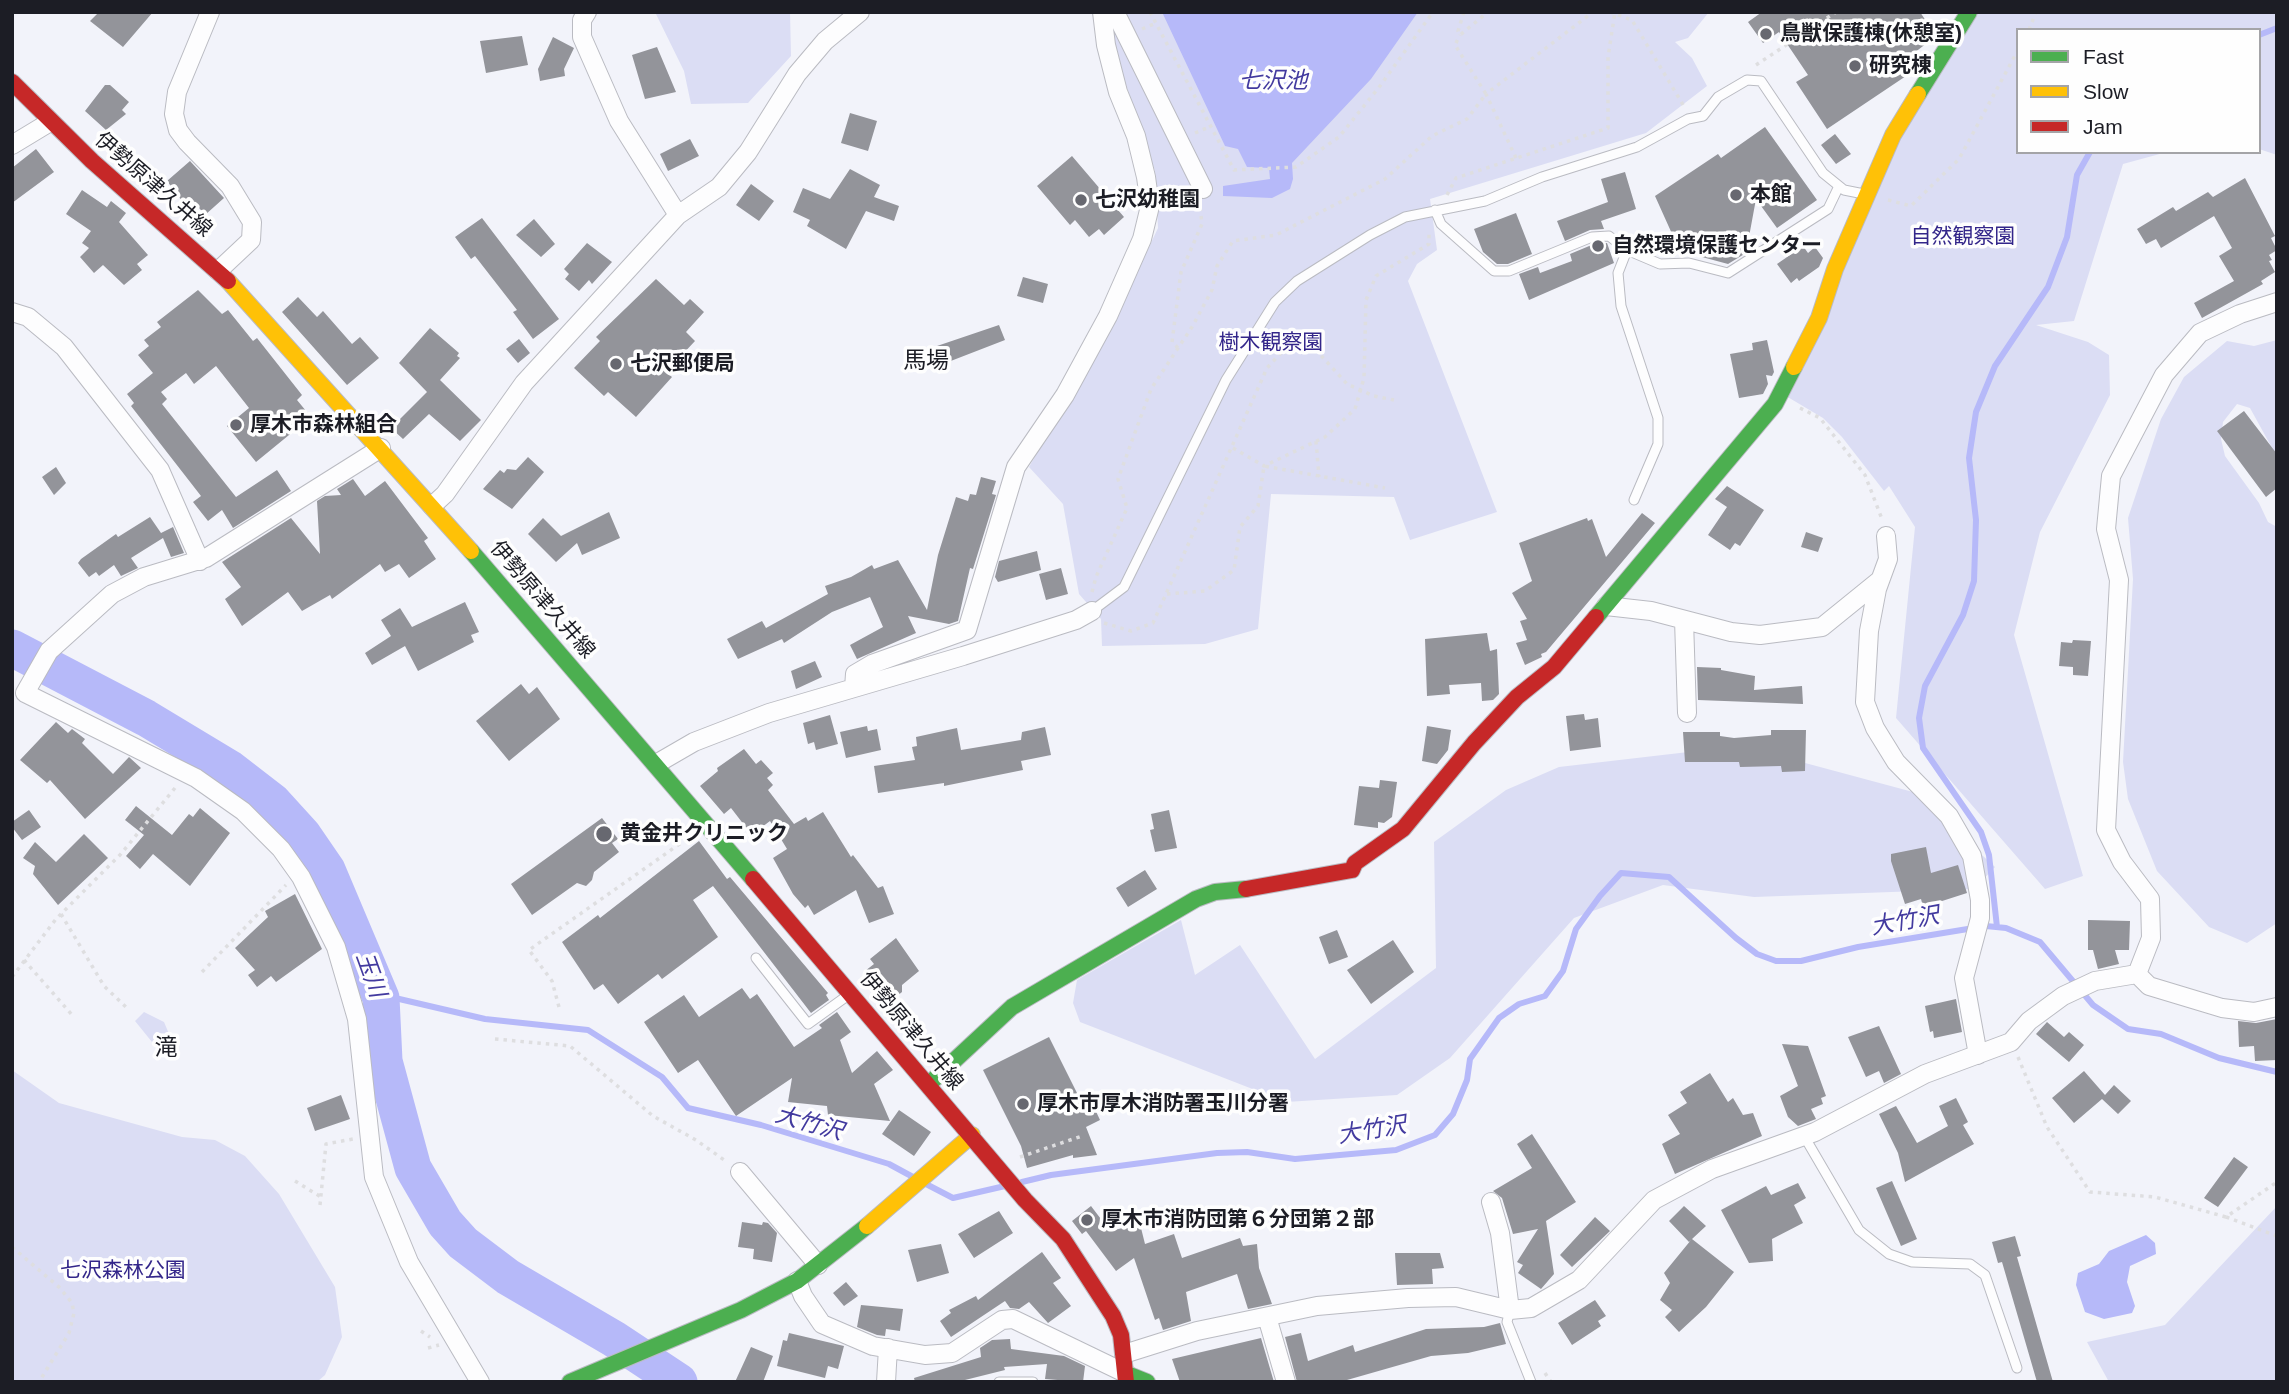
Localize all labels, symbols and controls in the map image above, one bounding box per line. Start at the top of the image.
place label: 鳥獣保護棟(休憩室) [1780,21,1962,47]
marker: 鳥獣保護棟(休憩室) [1758,26,1774,42]
legend [2016,28,2261,154]
text: Fast [2083,45,2124,68]
place label: 研究棟 [1869,53,1932,79]
marker: 研究棟 [1847,58,1863,74]
water label: 七沢池 [1239,68,1307,96]
text: Slow [2083,80,2129,103]
text: Jam [2083,115,2123,138]
street label: 伊勢原津久井線 [89,127,217,243]
place label: 本館 [1750,182,1792,208]
place label: 七沢幼稚園 [1095,187,1200,213]
marker: 本館 [1728,187,1744,203]
marker: 七沢幼稚園 [1073,192,1089,208]
park label: 自然観察園 [1911,224,2015,250]
place label: 自然環境保護センター [1612,233,1822,259]
marker: 自然環境保護センター [1590,238,1606,254]
park label: 樹木観察園 [1219,330,1323,356]
district label: 馬場 [903,348,949,376]
place label: 七沢郵便局 [630,351,735,377]
marker: 七沢郵便局 [608,356,624,372]
place label: 厚木市森林組合 [250,412,397,438]
marker: 厚木市森林組合 [228,417,244,433]
street label: 伊勢原津久井線 [484,536,600,664]
place label: 黄金井クリニック [620,821,788,847]
marker: 黄金井クリニック [594,824,614,844]
water label: 大竹沢 [1869,902,1941,942]
water label: 玉川 [349,949,391,1001]
street label: 伊勢原津久井線 [854,967,968,1095]
district label: 滝 [155,1035,177,1063]
place label: 厚木市厚木消防署玉川分署 [1037,1091,1289,1117]
marker: 厚木市厚木消防署玉川分署 [1015,1096,1031,1112]
water label: 大竹沢 [772,1101,846,1147]
water label: 大竹沢 [1336,1112,1408,1150]
place label: 厚木市消防団第６分団第２部 [1101,1207,1374,1233]
marker: 厚木市消防団第６分団第２部 [1079,1212,1095,1228]
park label: 七沢森林公園 [60,1258,186,1284]

